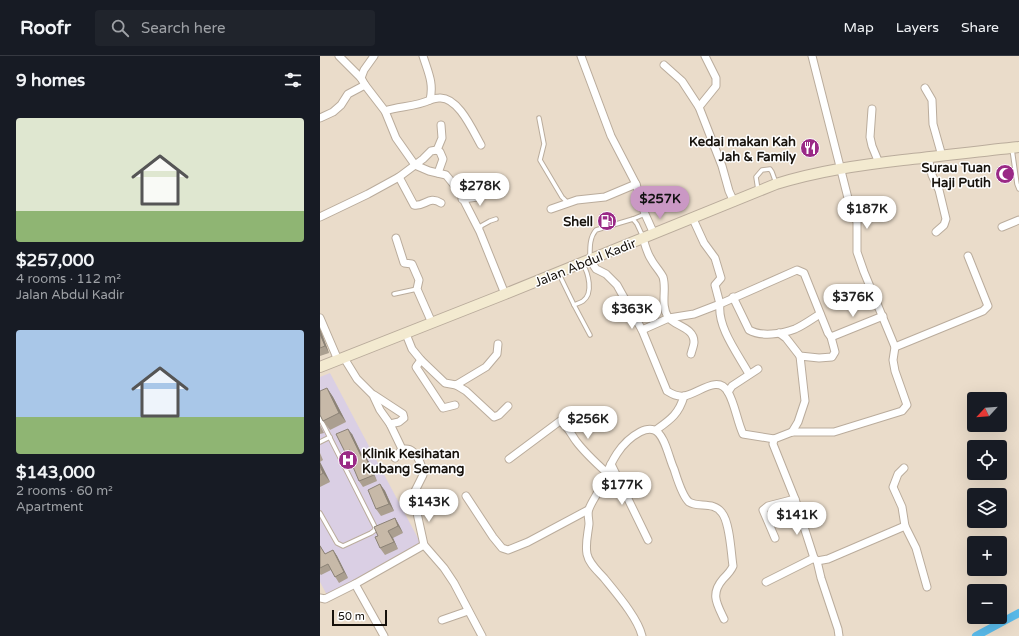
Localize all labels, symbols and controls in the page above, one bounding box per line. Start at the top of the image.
search box [95,10,375,46]
text: Roofr [20,17,71,39]
icon: search [109,17,131,39]
text: Search here [141,19,225,37]
text: Map [844,19,874,36]
text: Layers [896,19,939,36]
text: Share [961,19,999,36]
icon: filters [282,69,304,91]
text: 9 homes [16,70,85,91]
place label: Kedai makan Kah Jah & Family [689,134,796,165]
restaurant icon: Kedai makan Kah Jah & Family [799,137,821,159]
icon: home [124,144,196,216]
place label: Surau Tuan Haji Putih [921,160,991,191]
mosque icon: Surau Tuan Haji Putih [994,163,1016,185]
pin: $278K [452,173,508,207]
text: $278K [459,178,501,194]
pin: $257K [632,186,688,220]
text: $257K [639,191,681,207]
pin: $187K [839,196,895,230]
text: $187K [846,201,888,217]
fuel station icon: Shell [596,210,618,232]
place label: Shell [563,214,593,230]
street label: Jalan Abdul Kadir [532,235,639,291]
text: $257,000 [16,250,94,271]
text: 4 rooms · 112 m² [16,271,121,287]
pin: $376K [825,284,881,318]
text: Jalan Abdul Kadir [16,287,124,303]
text: $376K [832,289,874,305]
pin: $363K [604,296,660,330]
text: $363K [611,301,653,317]
icon: home [124,356,196,428]
north arrow [967,392,1007,432]
map controls [967,392,1007,624]
pin: $256K [560,406,616,440]
text: $256K [567,411,609,427]
button: locate [967,440,1007,480]
place label: Klinik Kesihatan Kubang Semang [362,446,464,477]
hospital icon: Klinik Kesihatan Kubang Semang [337,449,359,471]
text: $143,000 [16,462,95,483]
pin: $177K [594,472,650,506]
text: $177K [601,477,643,493]
text: 2 rooms · 60 m² [16,483,113,499]
button: layers [967,488,1007,528]
pin: $143K [401,489,457,523]
text: $143K [408,494,450,510]
text: Apartment [16,499,83,515]
pin: $141K [769,502,825,536]
text: $141K [776,507,818,523]
button: + [967,536,1007,576]
button: − [967,584,1007,624]
scale bar [332,608,387,627]
text: 50 m [338,610,365,623]

